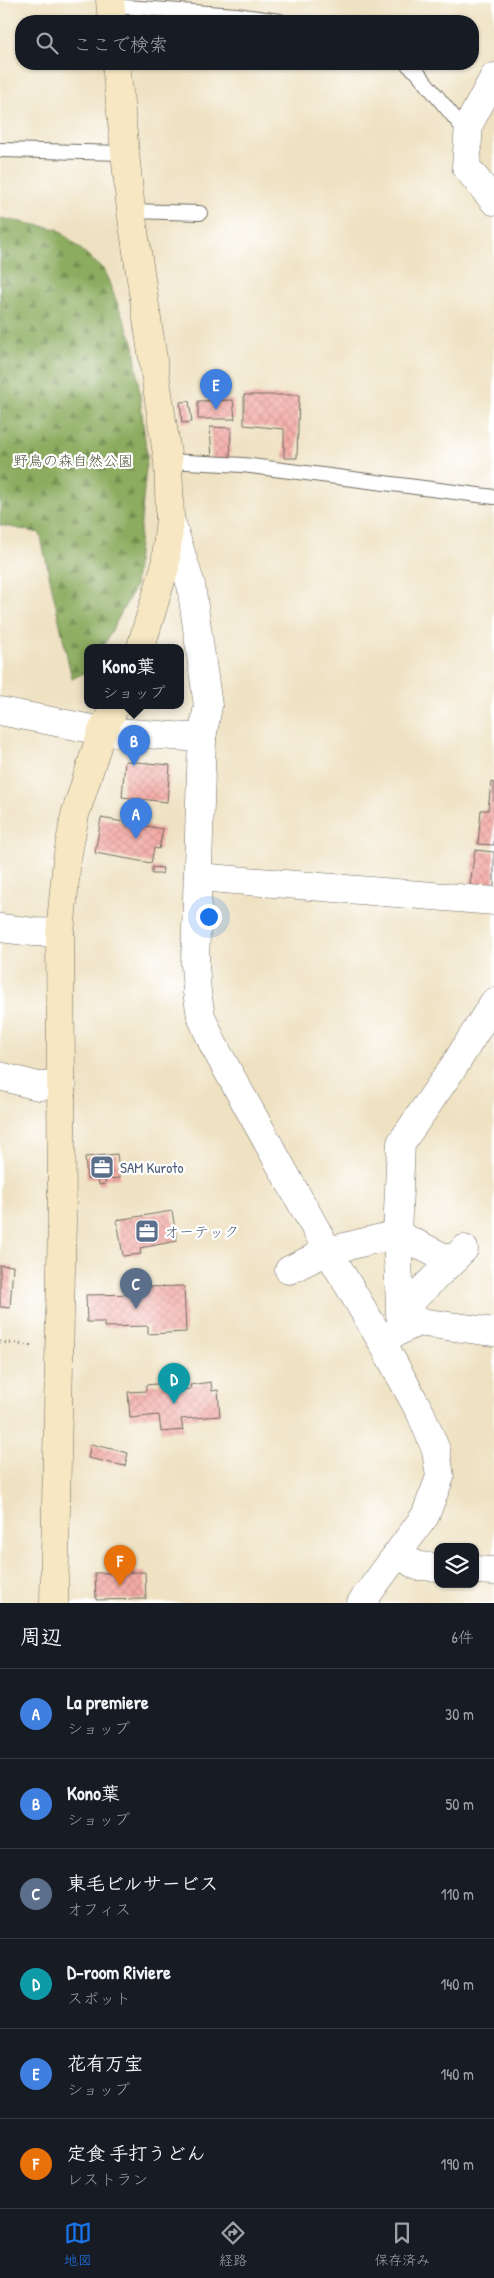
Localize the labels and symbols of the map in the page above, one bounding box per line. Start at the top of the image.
pin: E [200,369,232,410]
park label: 野鳥の森自然公園 [13,450,133,471]
pin: B [118,725,150,766]
pin: A [120,798,152,839]
your location [196,904,222,930]
office icon: SAM Kuroto [89,1154,115,1180]
place label: SAM Kuroto [120,1157,183,1178]
office icon: オーテック [134,1218,160,1244]
place label: オーテック [164,1221,239,1242]
pin: C [120,1268,152,1309]
pin: D [158,1363,190,1404]
pin: F [104,1545,136,1586]

